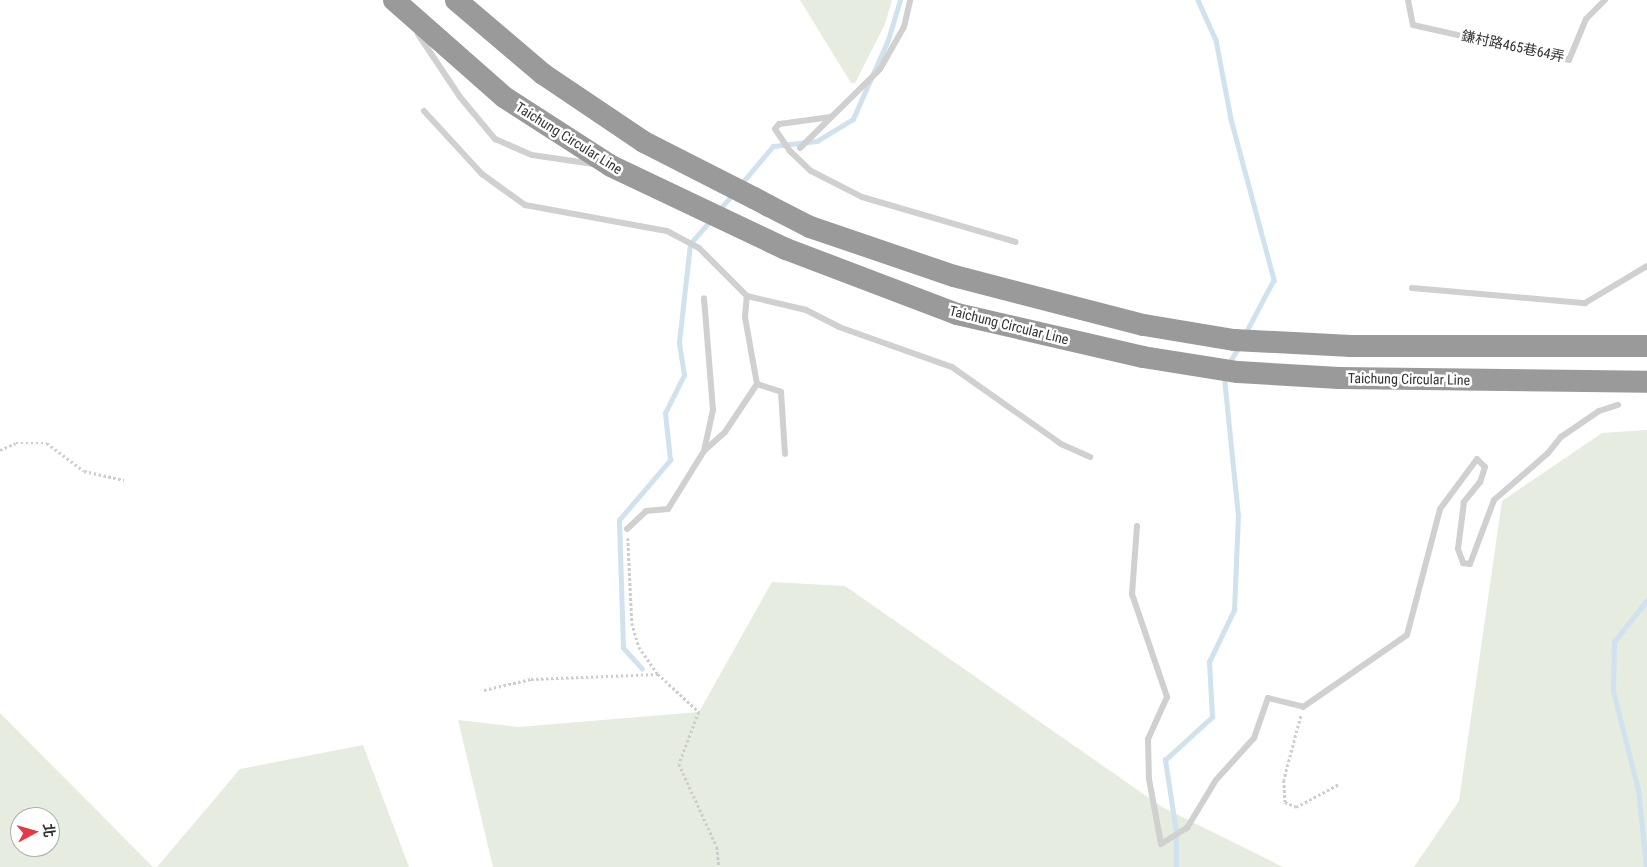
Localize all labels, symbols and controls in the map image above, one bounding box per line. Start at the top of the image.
street label: 鎌村路465巷64弄 [1460,27,1566,65]
street label: Taichung Circular Line [513,98,625,178]
street label: Taichung Circular Line [948,302,1070,348]
street label: Taichung Circular Line [1348,370,1470,388]
north arrow [10,807,60,857]
text: 北 [40,823,58,838]

